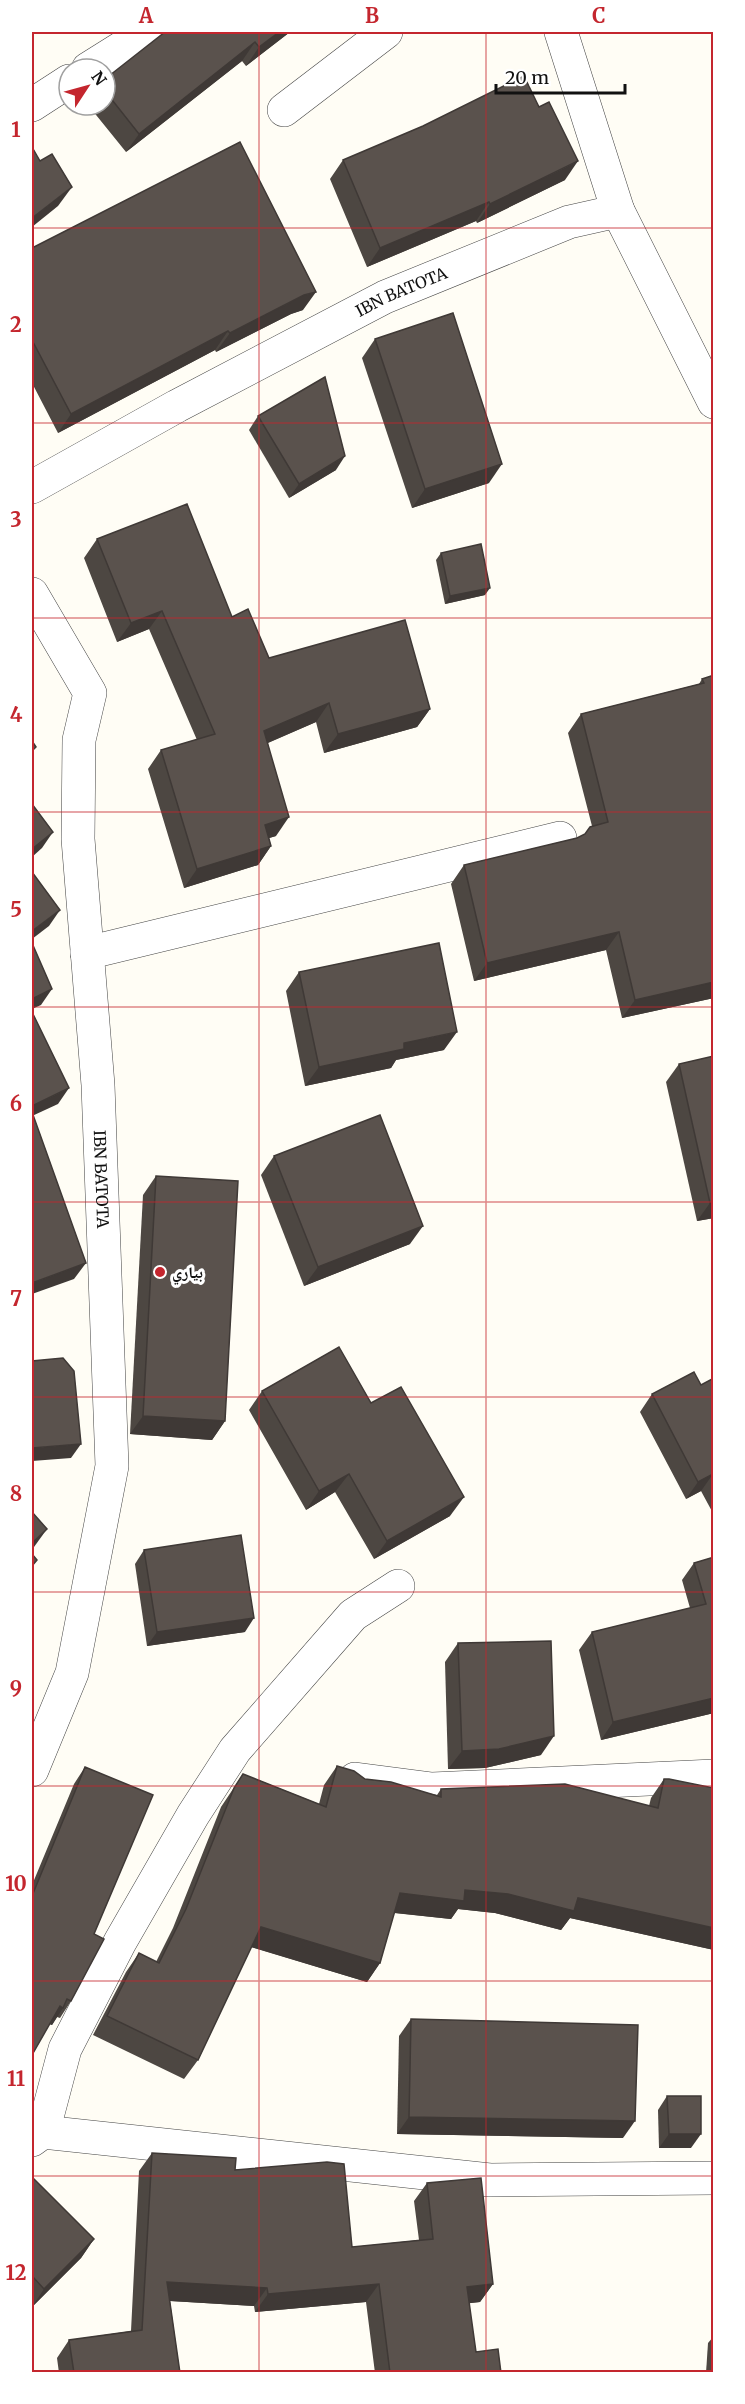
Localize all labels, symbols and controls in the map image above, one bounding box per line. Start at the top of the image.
text: A [138,3,154,28]
text: B [365,3,379,28]
text: C [592,3,606,28]
north arrow [57,57,117,117]
scale bar [496,57,625,95]
text: 20 m [505,66,549,89]
text: N [87,67,111,89]
text: 1 [11,117,21,142]
street label: IBN BATOTA [352,262,451,321]
text: 2 [10,312,22,337]
text: 3 [10,507,22,532]
text: 4 [10,702,23,727]
text: 5 [10,897,22,922]
text: 6 [10,1091,22,1116]
street label: IBN BATOTA [90,1130,113,1229]
place label: بياري [172,1262,203,1285]
marker: بياري [153,1265,167,1279]
text: 7 [10,1286,22,1311]
text: 8 [10,1481,22,1506]
text: 9 [10,1676,22,1701]
text: 10 [5,1871,27,1896]
text: 11 [7,2066,25,2091]
text: 12 [6,2260,27,2285]

